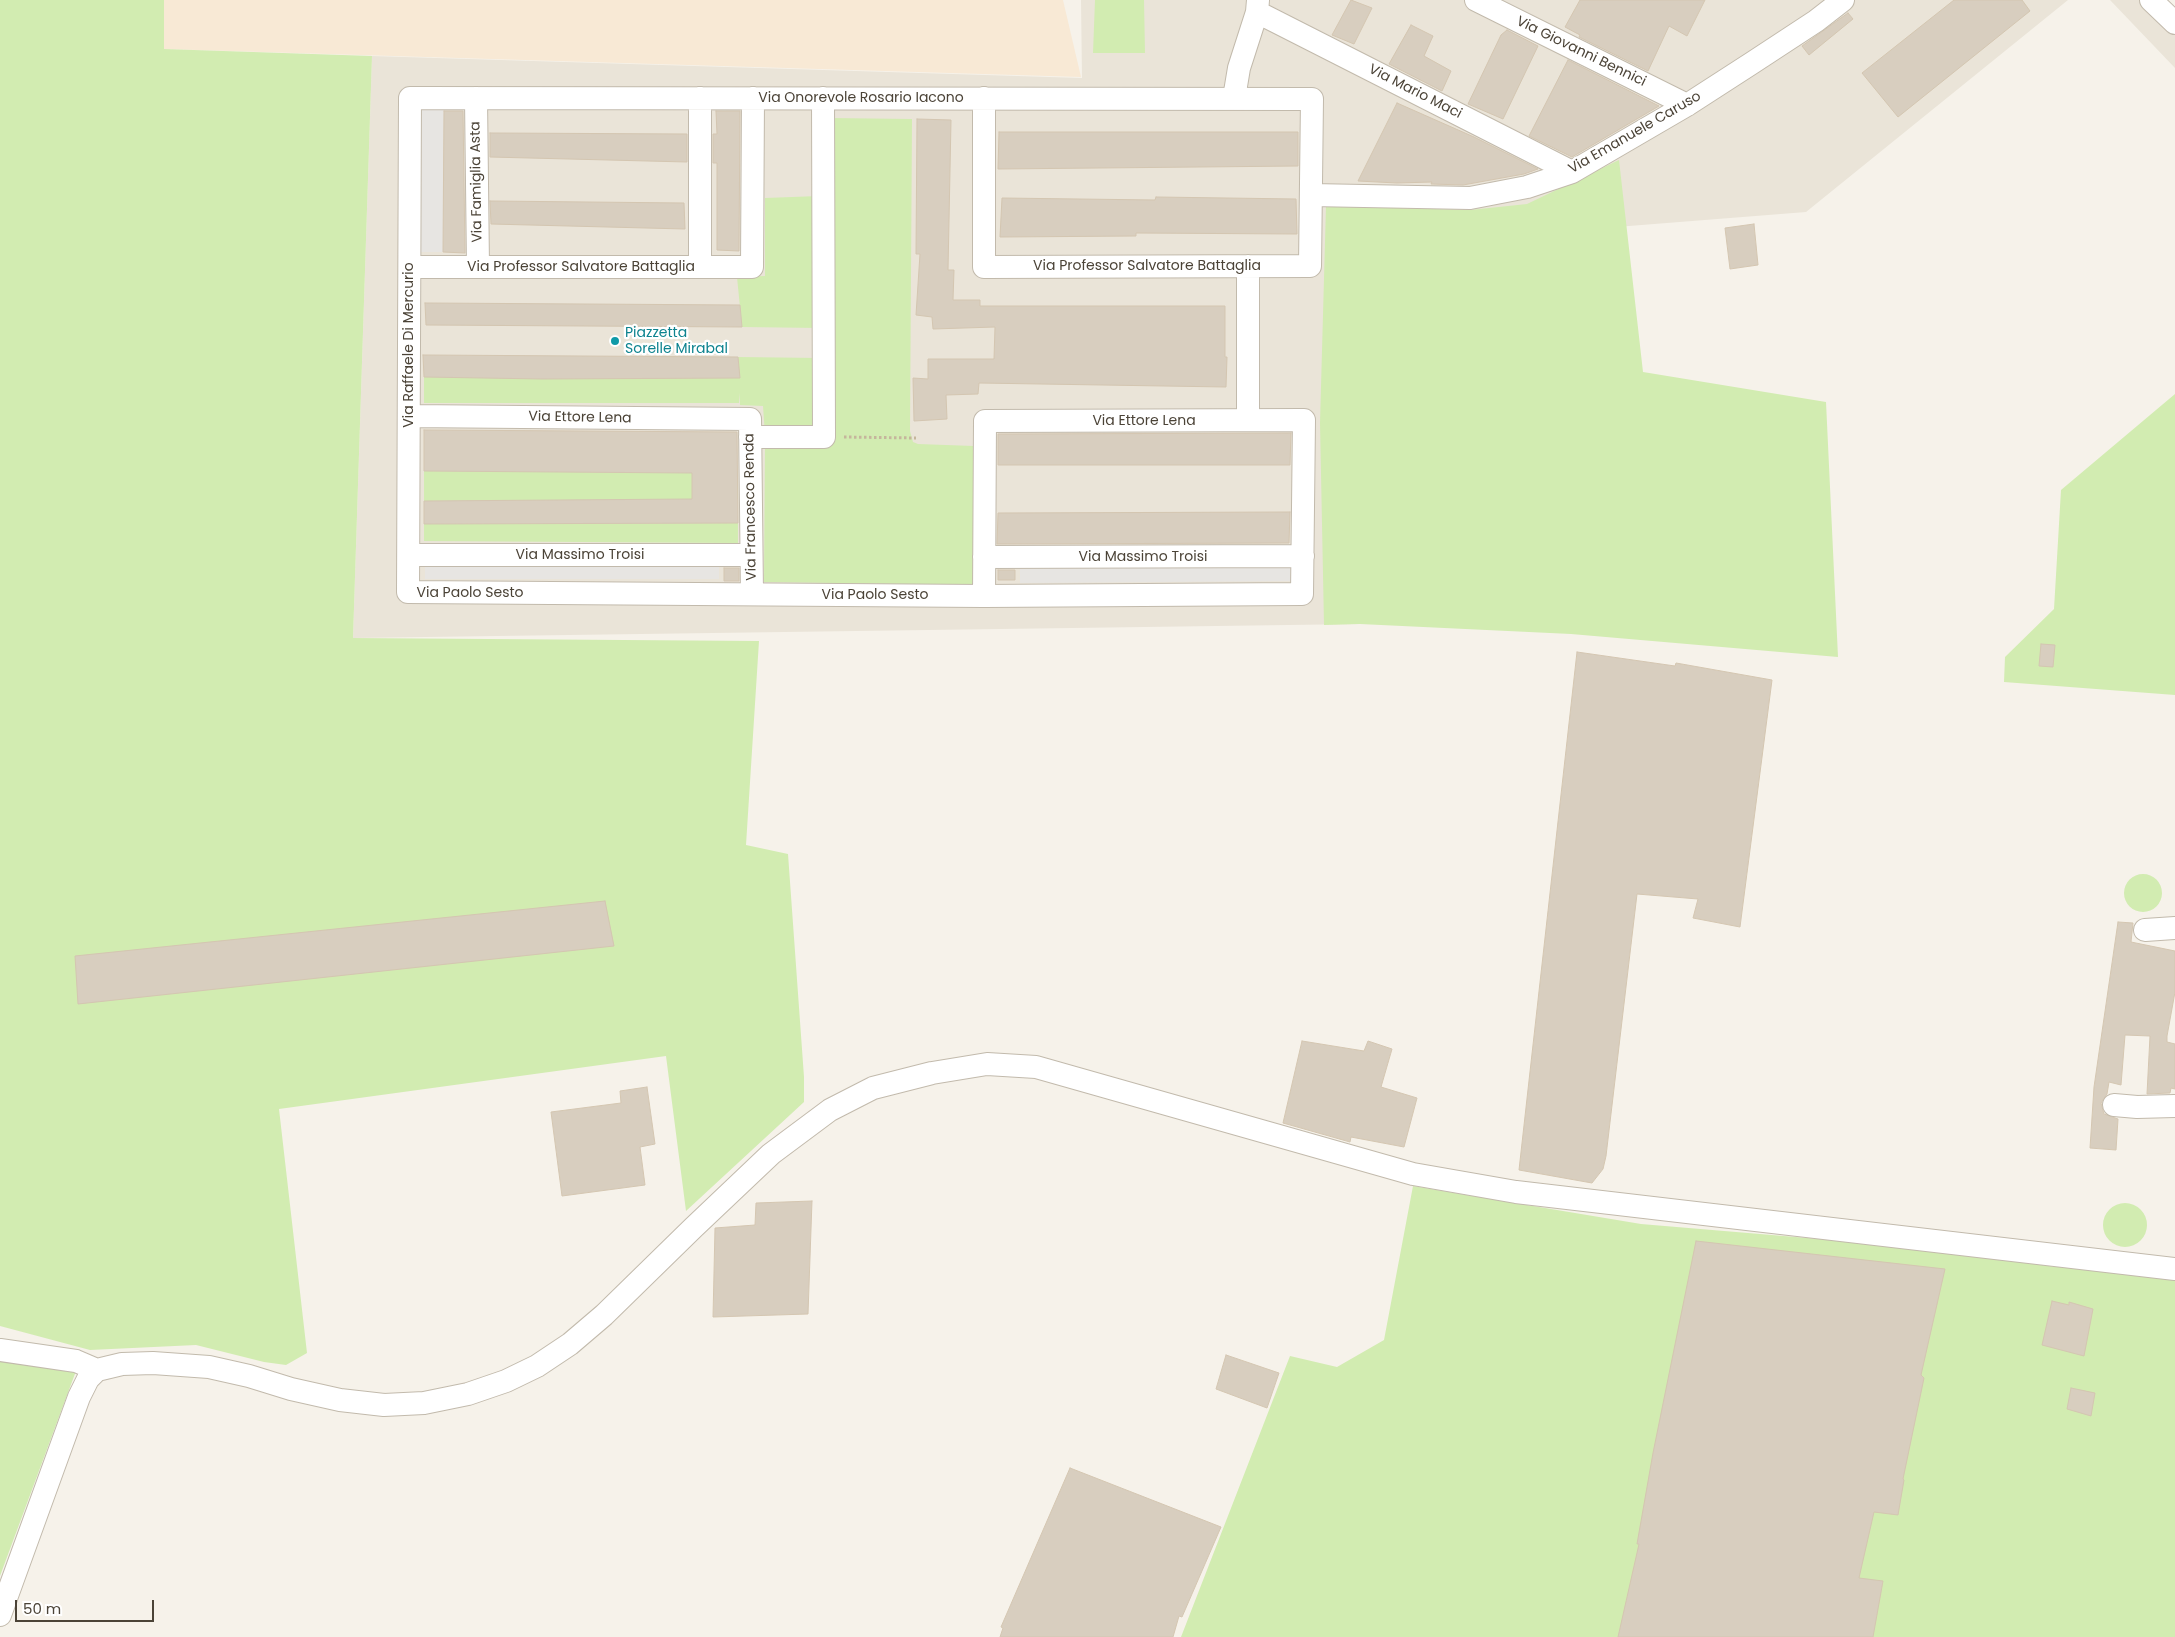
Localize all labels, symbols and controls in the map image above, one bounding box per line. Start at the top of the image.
street label: Via Giovanni Bennici [1513,13,1649,91]
street label: Via Mario Maci [1366,61,1464,123]
street label: Via Emanuele Caruso [1566,88,1704,178]
street label: Via Onorevole Rosario Iacono [758,90,964,106]
street label: Via Famiglia Asta [468,121,486,243]
street label: Via Professor Salvatore Battaglia [1033,258,1261,274]
street label: Via Professor Salvatore Battaglia [467,259,695,275]
street label: Via Raffaele Di Mercurio [401,262,417,428]
place label: Piazzetta Sorelle Mirabal [625,325,728,358]
marker: Piazzetta Sorelle Mirabal [609,335,621,347]
street label: Via Ettore Lena [528,409,632,427]
street label: Via Ettore Lena [1092,413,1196,429]
street label: Via Francesco Renda [741,433,761,581]
street label: Via Massimo Troisi [516,547,644,563]
street label: Via Massimo Troisi [1079,549,1207,565]
street label: Via Paolo Sesto [416,585,524,601]
street label: Via Paolo Sesto [821,587,929,603]
scale bar [18,1590,156,1622]
text: 50 m [23,1598,61,1619]

